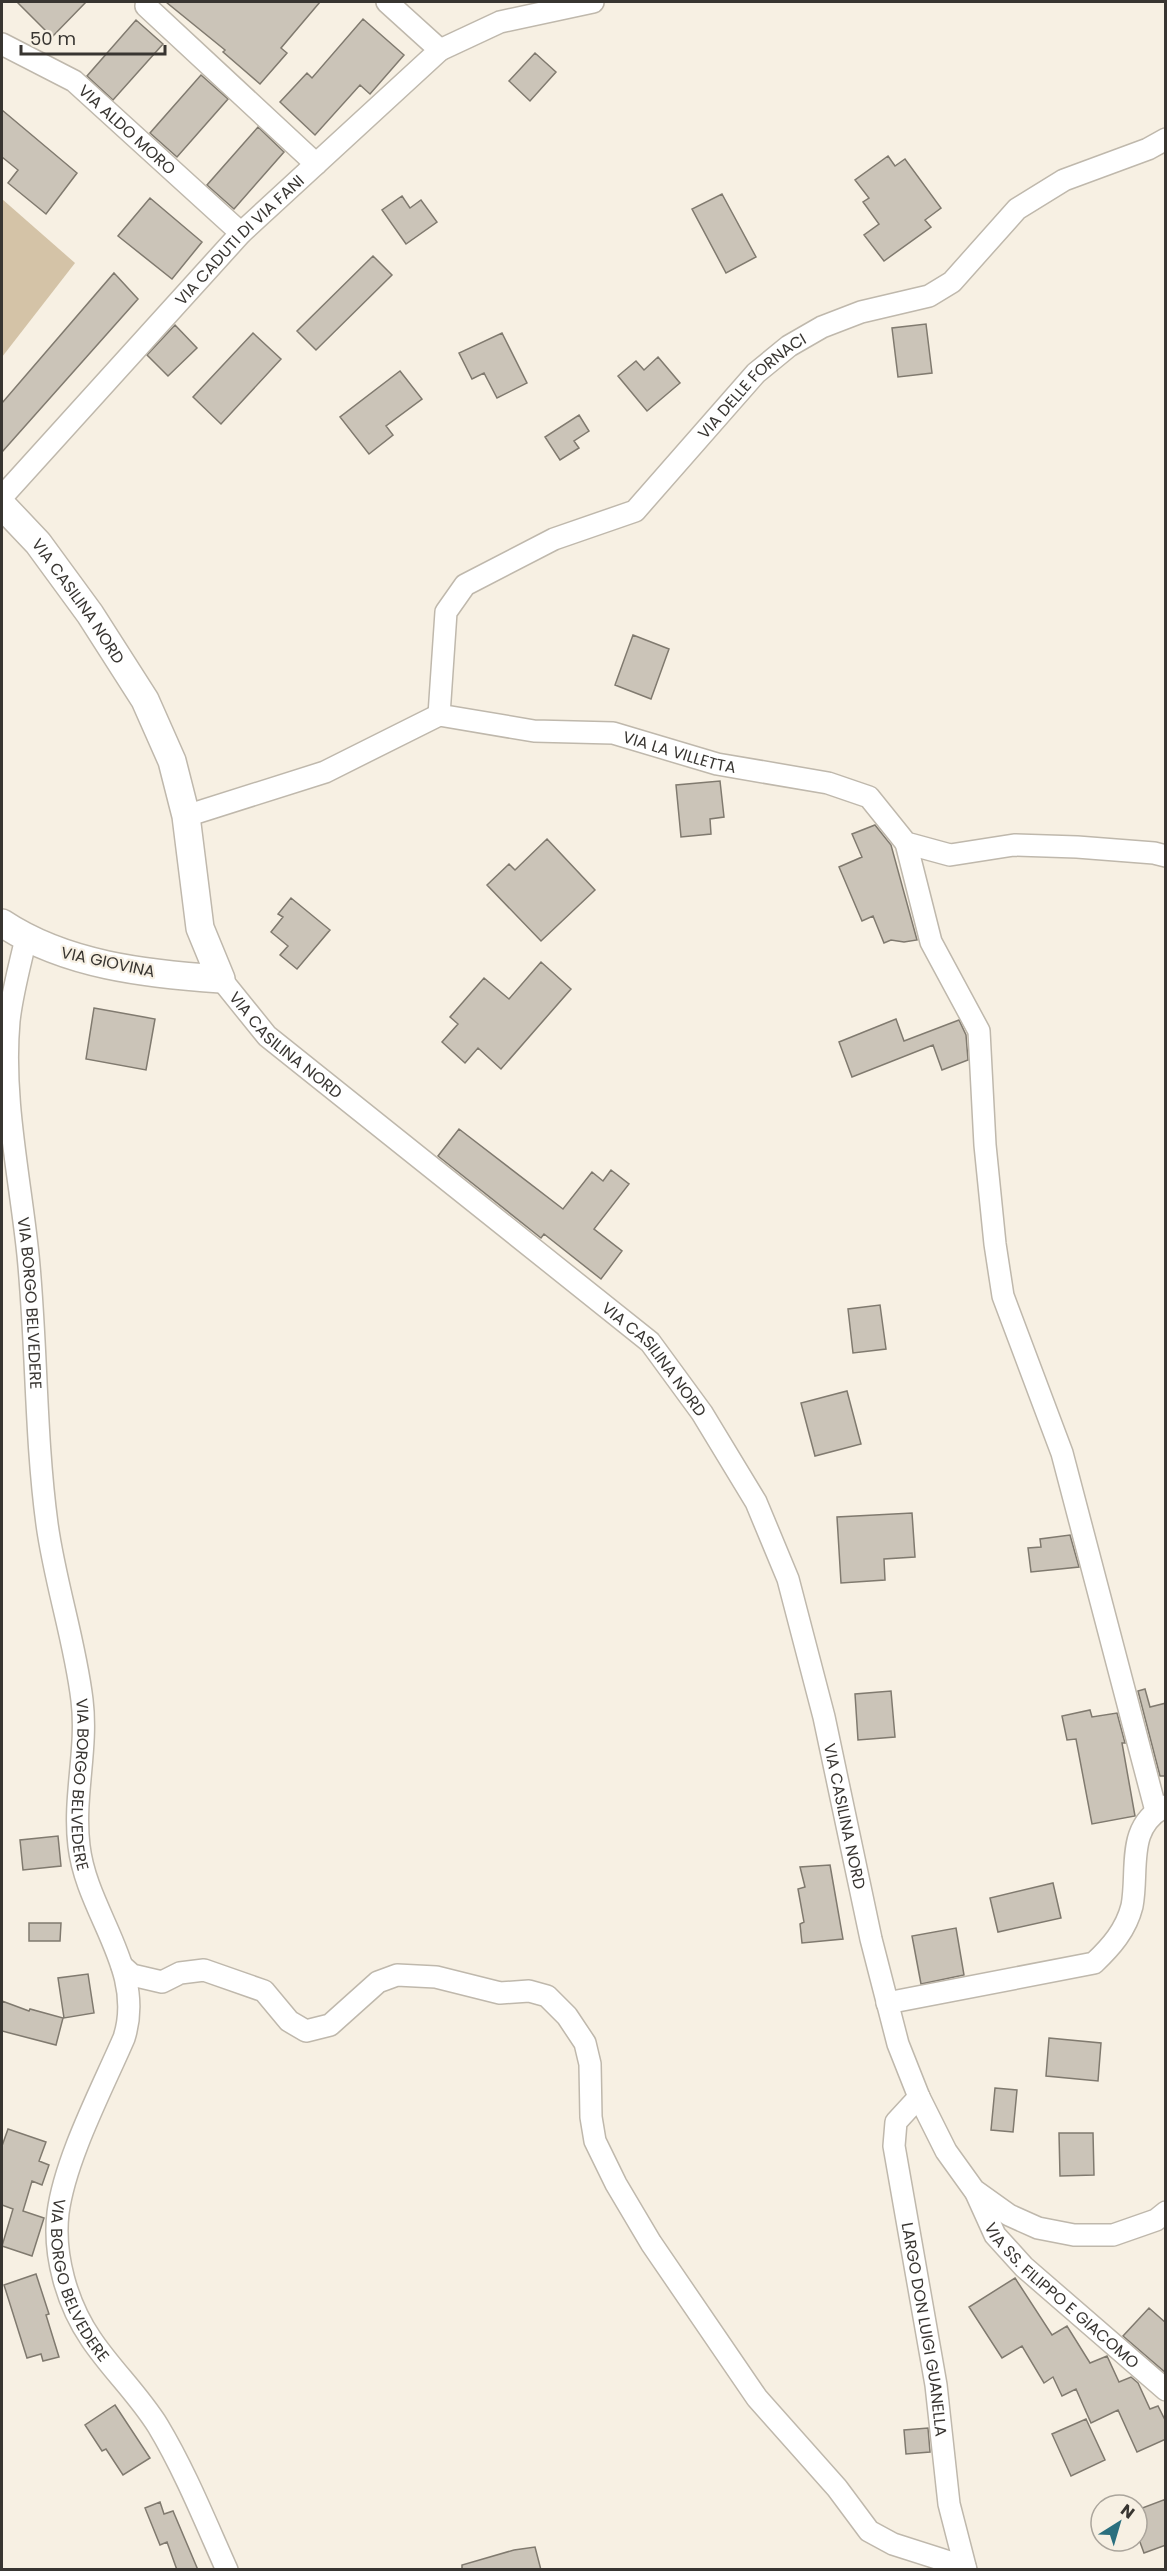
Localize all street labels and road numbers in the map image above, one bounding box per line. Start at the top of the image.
street label: VIA ALDO MORO [74,79,181,180]
street label: VIA CADUTI DI VIA FANI [170,169,309,310]
street label: VIA DELLE FORNACI [692,327,810,444]
street label: VIA CASILINA NORD [27,533,130,668]
street label: VIA LA VILLETTA [620,725,738,779]
street label: VIA GIOVINA [59,941,157,983]
street label: VIA CASILINA NORD [224,986,348,1104]
street label: VIA BORGO BELVEDERE [12,1215,48,1390]
street label: VIA CASILINA NORD [597,1296,712,1421]
street label: VIA BORGO BELVEDERE [66,1697,95,1873]
street label: VIA CASILINA NORD [818,1741,872,1891]
street label: VIA BORGO BELVEDERE [45,2197,115,2366]
street label: VIA SS. FILIPPO E GIACOMO [979,2219,1145,2374]
street label: LARGO DON LUIGI GUANELLA [896,2220,953,2438]

